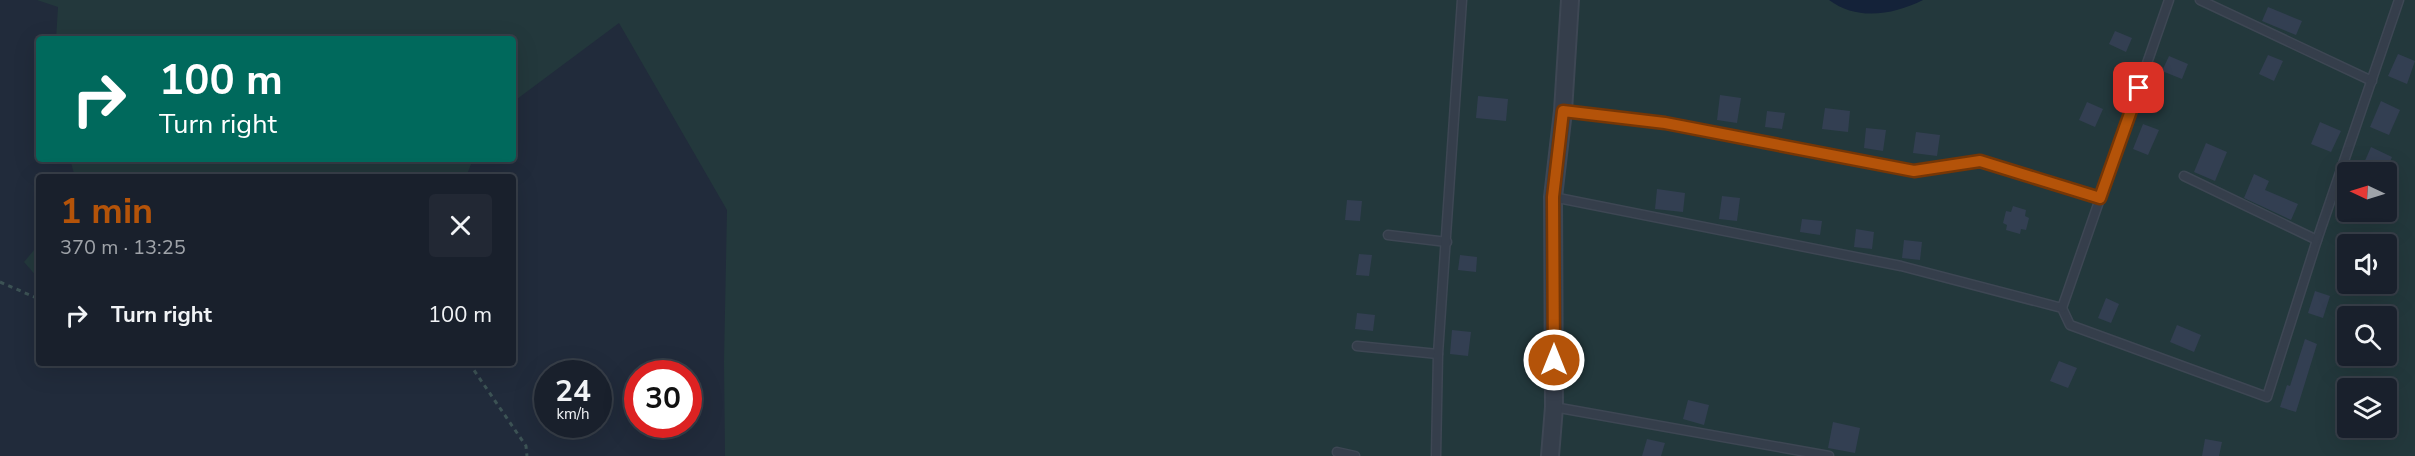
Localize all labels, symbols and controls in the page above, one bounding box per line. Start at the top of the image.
text: 100 m [159,52,283,109]
icon: right [60,60,138,138]
pin [2113,62,2164,113]
icon: arrive [2122,71,2155,104]
text: Turn right [159,106,277,143]
north arrow [2337,162,2397,222]
map controls [2337,162,2397,438]
text: 1 min [60,187,153,236]
button: close [429,194,492,257]
text: 370 m · 13:25 [60,234,186,261]
button: sound [2337,234,2397,294]
icon: right [60,299,93,332]
text: Turn right [111,300,212,330]
text: 100 m [428,300,492,330]
button: search [2337,306,2397,366]
position arrow [1522,328,1586,392]
speed limit sign: 30 [624,360,702,438]
text: 24 [555,371,591,412]
button: layers [2337,378,2397,438]
text: km/h [556,404,590,424]

